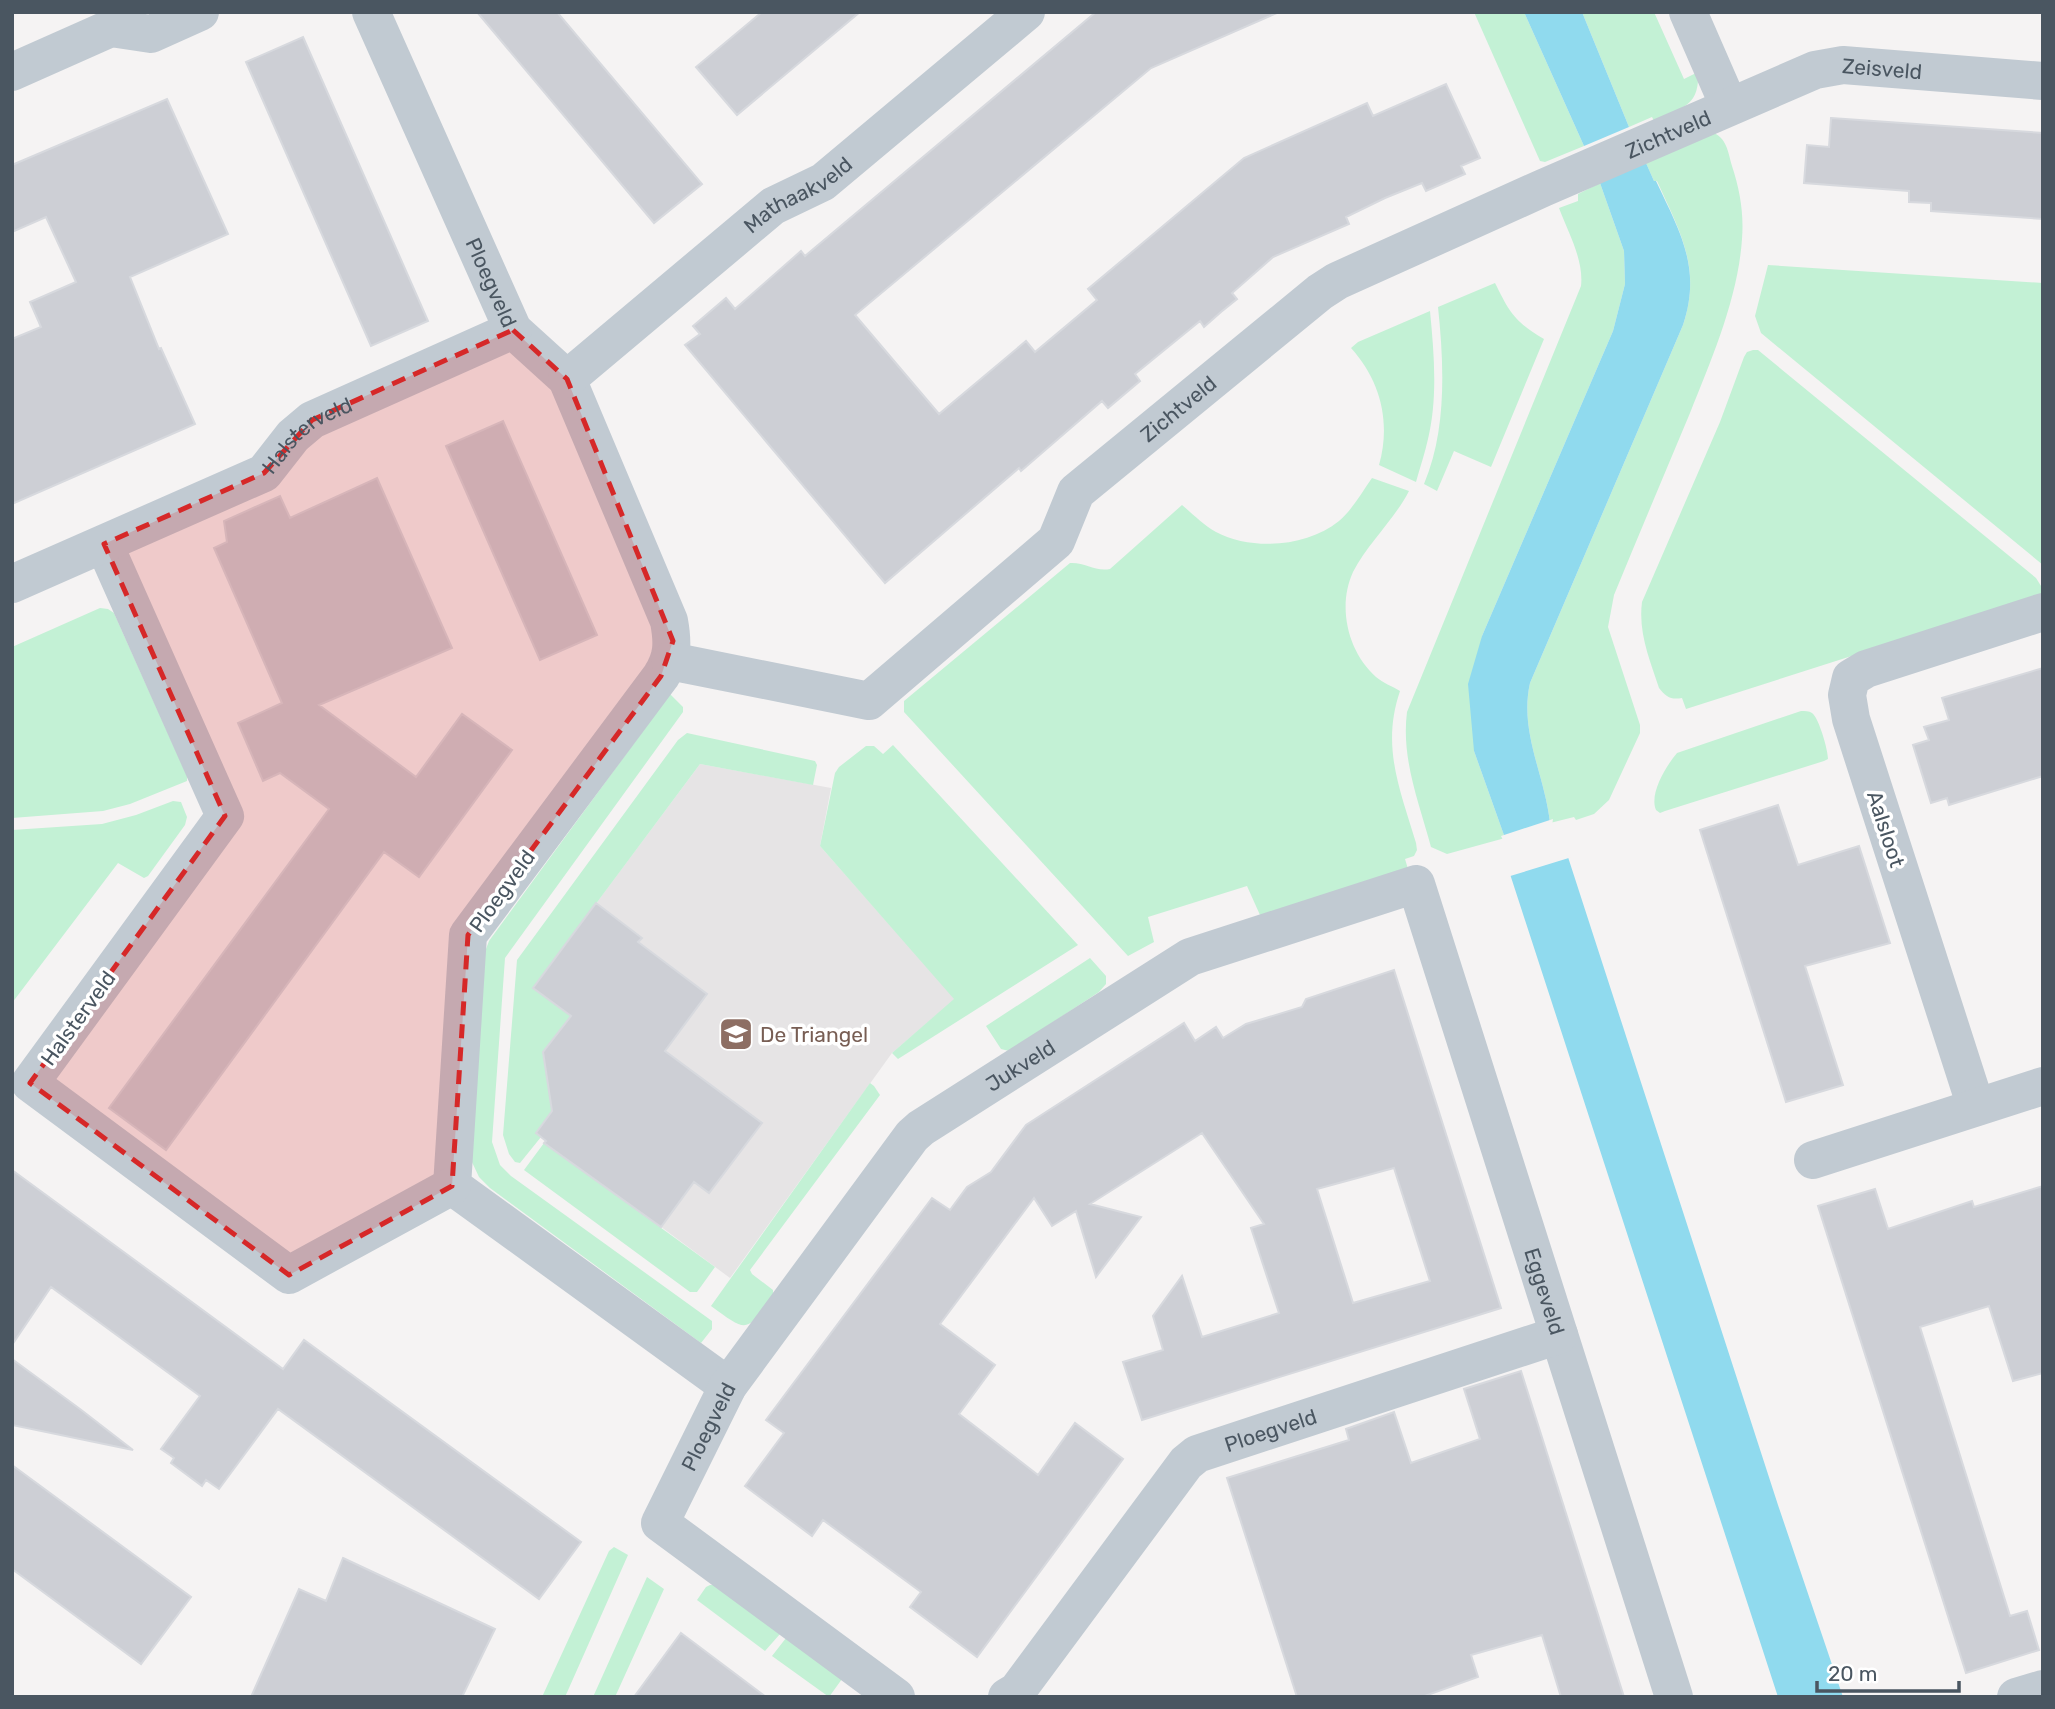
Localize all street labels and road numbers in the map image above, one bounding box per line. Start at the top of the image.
street label: Zeisveld [1841,52,1923,84]
street label: Zichtveld [1621,104,1715,163]
street label: Mathaakveld [738,151,857,238]
street label: Ploegveld [461,234,523,331]
street label: Zichtveld [1135,370,1221,447]
street label: Halsterveld [256,391,356,478]
street label: Aalsloot [1862,788,1910,870]
street label: Ploegveld [464,845,540,937]
street label: Halsterveld [35,966,121,1070]
street label: Jukveld [981,1034,1059,1096]
street label: Eggeveld [1520,1245,1571,1338]
street label: Ploegveld [675,1378,740,1475]
street label: Ploegveld [1221,1403,1320,1457]

